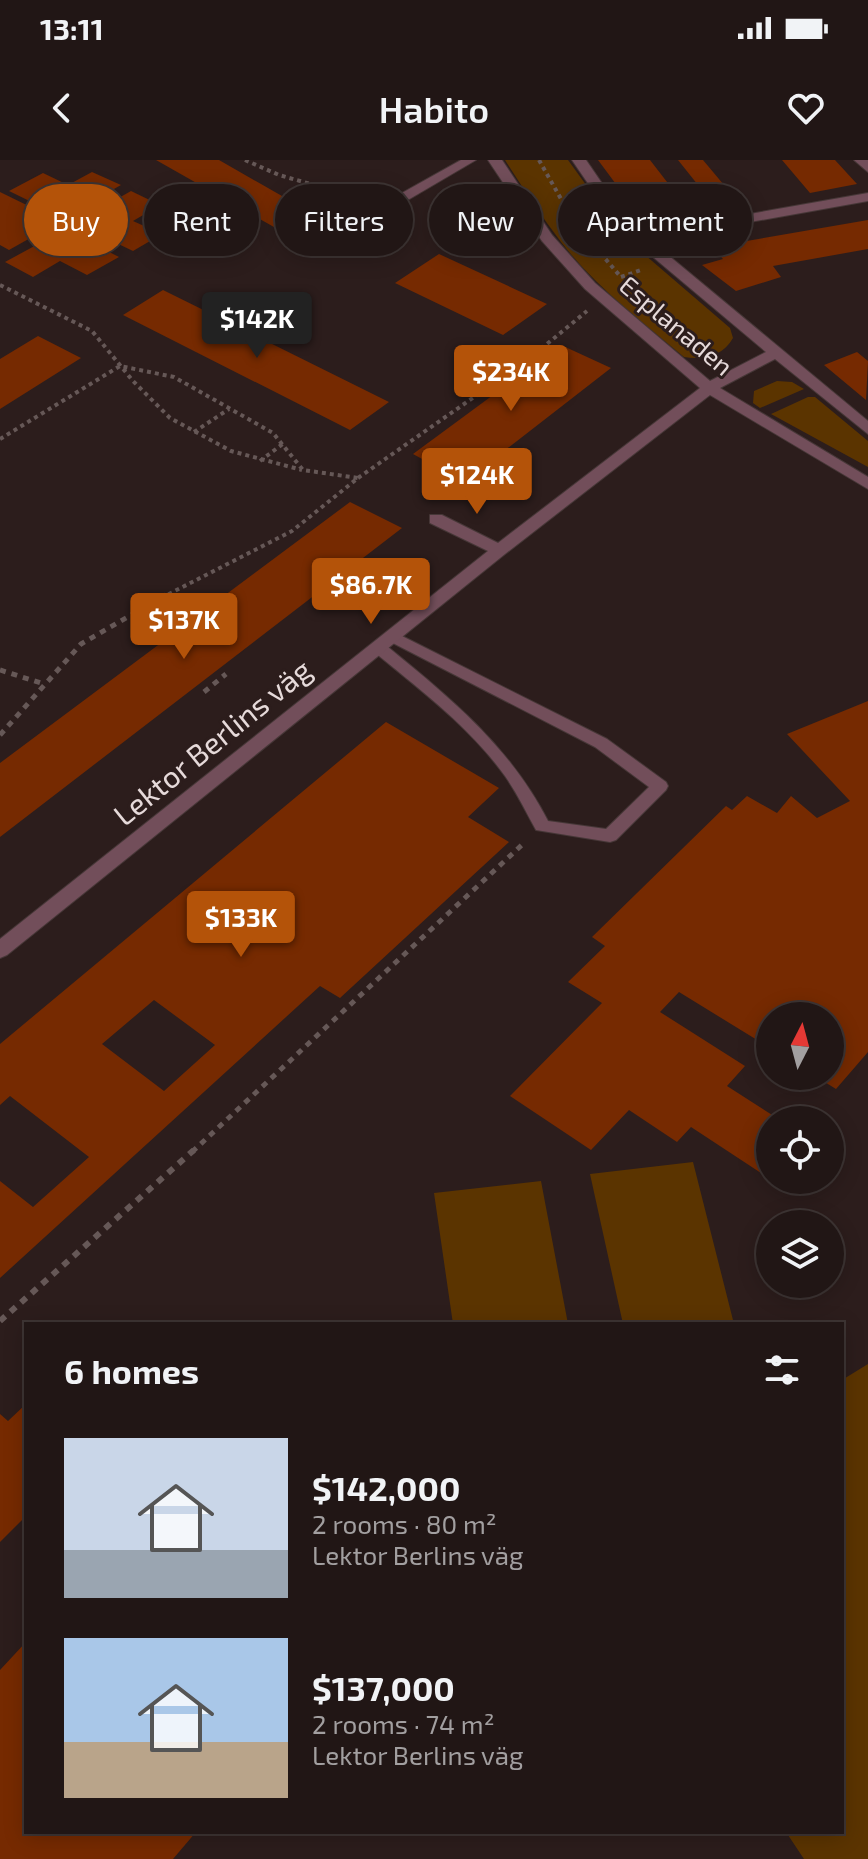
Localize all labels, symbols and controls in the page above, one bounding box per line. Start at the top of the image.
text: 13:11 [40,10,104,46]
icon: back [40,86,84,130]
icon: heart [784,86,828,130]
text: Habito [379,87,489,130]
chip: Buy [24,184,128,256]
chip: Rent [144,184,259,256]
chip: Filters [275,184,413,256]
chip: New [429,184,542,256]
chip: Apartment [558,184,752,256]
street label: Esplanaden [614,269,740,381]
pin: $142K [201,292,313,360]
text: $142K [220,302,294,333]
pin: $234K [455,345,567,413]
text: $234K [472,355,550,386]
pin: $124K [421,448,533,516]
text: $124K [440,458,514,489]
pin: $86.7K [306,558,436,626]
text: $86.7K [330,568,412,599]
pin: $137K [128,593,240,661]
text: $137K [148,603,220,634]
street label: Lektor Berlins väg [106,651,318,832]
pin: $133K [185,891,297,959]
text: $133K [205,901,277,932]
north arrow [756,1002,844,1090]
map controls [756,1002,844,1298]
button: locate [756,1106,844,1194]
button: layers [756,1210,844,1298]
icon: filters [760,1348,804,1392]
text: 6 homes [64,1350,199,1391]
text: $142,000 [312,1467,460,1508]
icon: home [128,1470,224,1566]
text: 2 rooms · 80 m² [312,1508,497,1539]
text: Lektor Berlins väg [312,1539,524,1570]
text: $137,000 [312,1667,455,1708]
icon: home [128,1670,224,1766]
text: 2 rooms · 74 m² [312,1708,494,1739]
text: Lektor Berlins väg [312,1739,524,1770]

